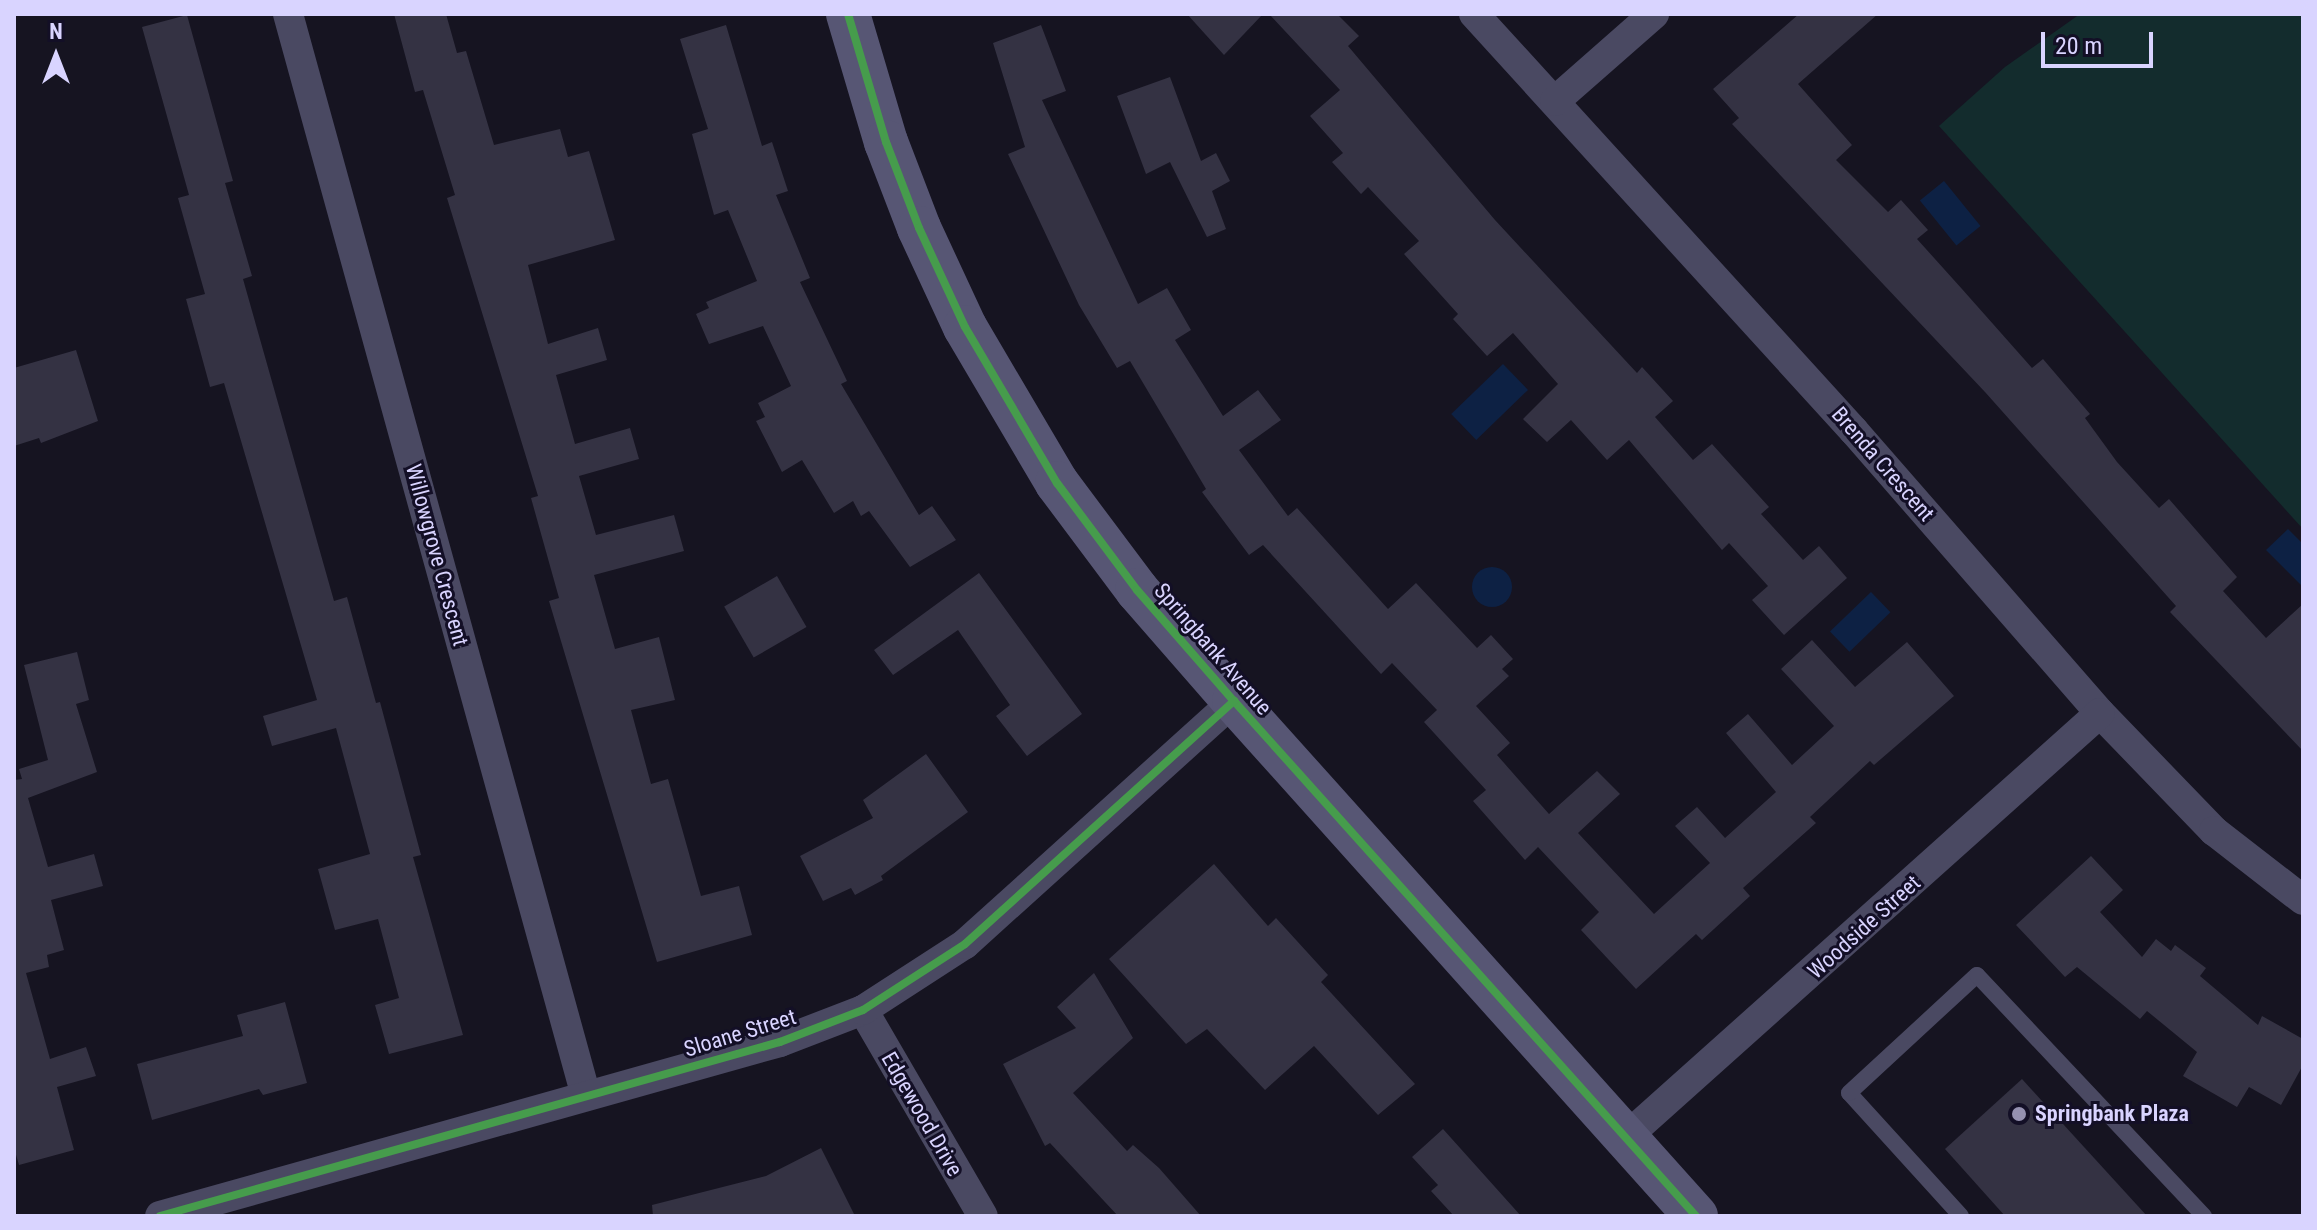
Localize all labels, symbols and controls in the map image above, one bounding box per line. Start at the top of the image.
north arrow [16,16,96,96]
scale bar [2045,16,2157,66]
text: N [49,19,63,44]
text: 20 m [2055,32,2102,60]
street label: Brenda Crescent [1826,401,1940,527]
street label: Willowgrove Crescent [400,461,474,649]
street label: Springbank Avenue [1149,578,1277,720]
street label: Woodside Street [1802,870,1926,984]
street label: Sloane Street [681,1003,799,1063]
street label: Edgewood Drive [876,1047,968,1181]
place label: Springbank Plaza [2035,1101,2189,1127]
marker: Springbank Plaza [2010,1105,2028,1123]

